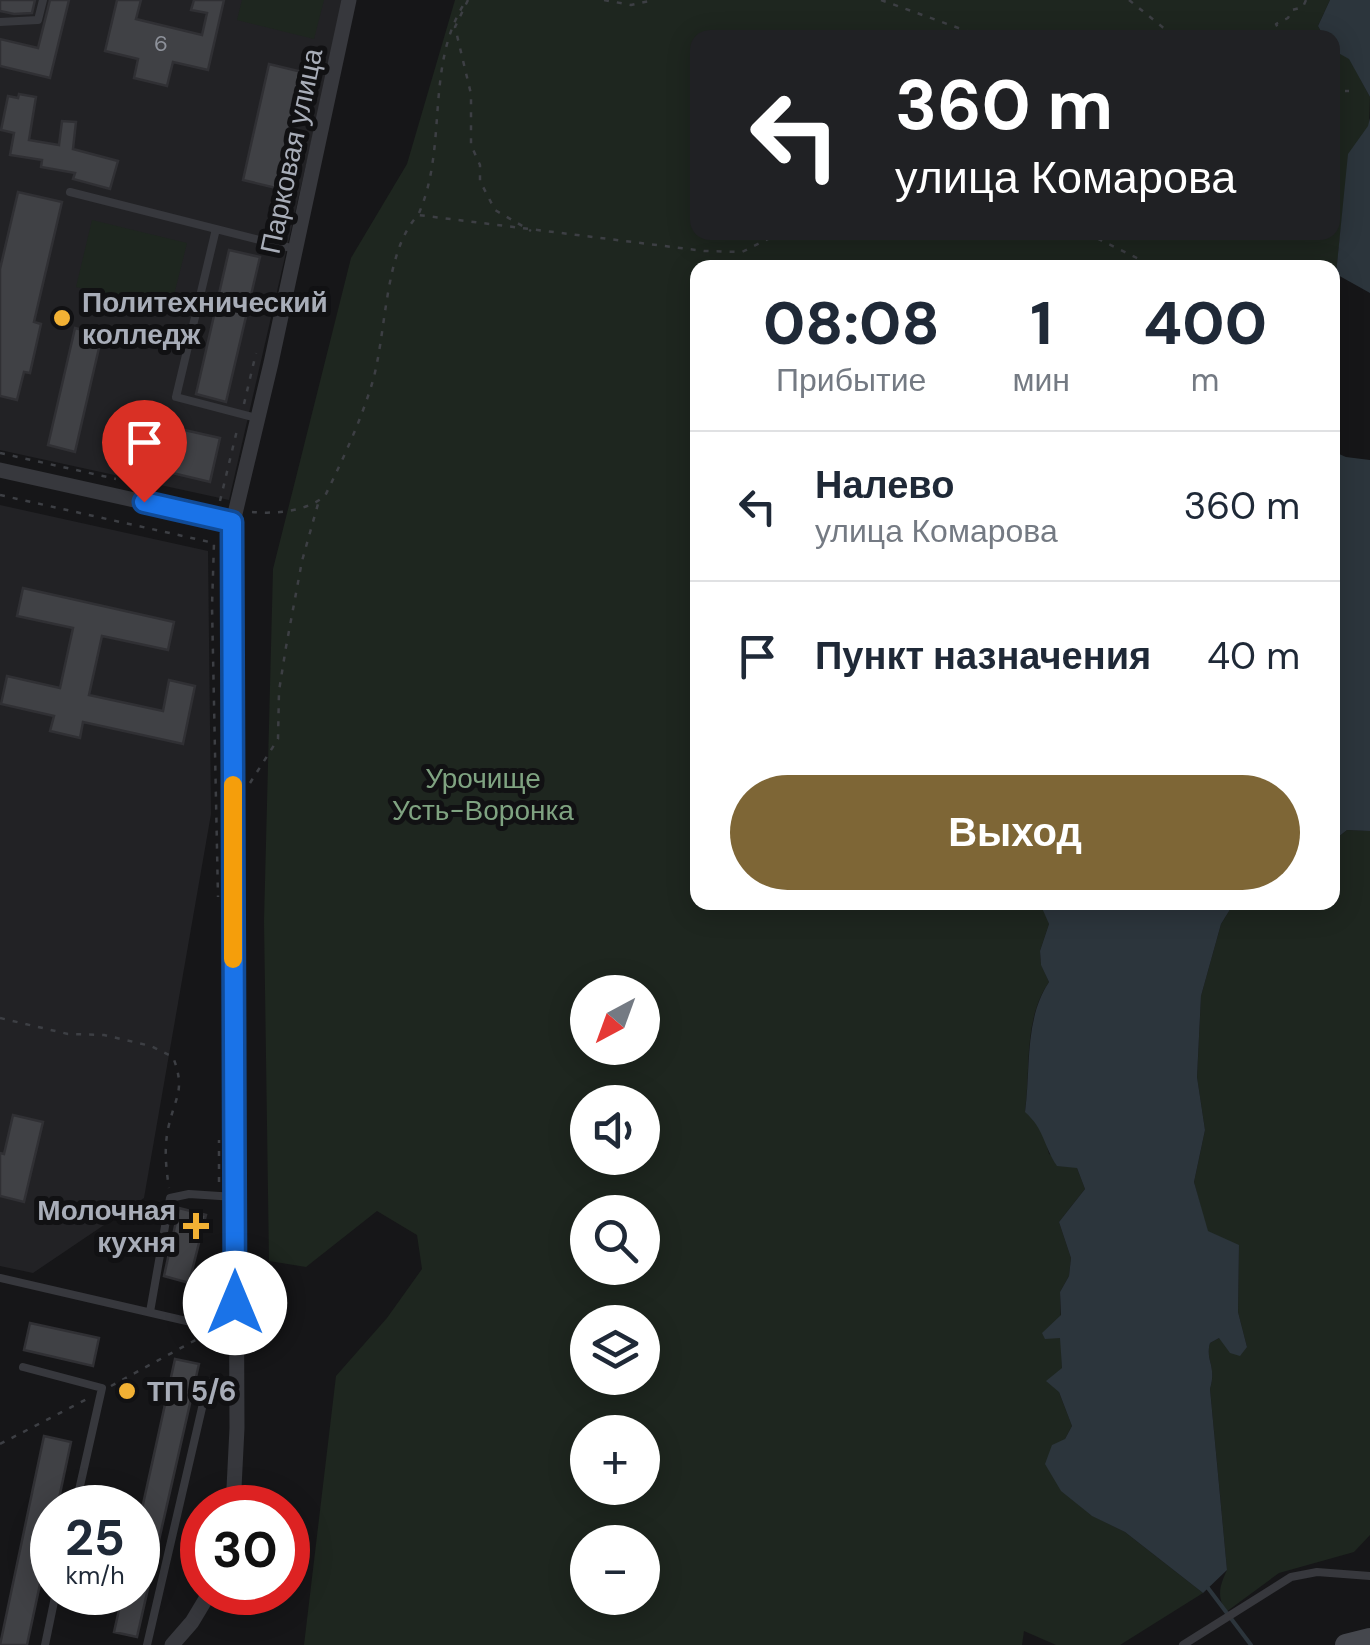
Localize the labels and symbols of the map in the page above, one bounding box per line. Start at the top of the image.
house number: 6 [154,29,168,58]
street label: Парковая улица [252,45,331,257]
place label: Политехнический колледж [82,284,328,353]
marker: Политехнический колледж [51,307,73,329]
pin [102,400,187,503]
park label: Урочище Усть-Воронка [392,760,574,829]
north arrow [570,975,660,1065]
place label: Молочная кухня [37,1192,176,1261]
marker: Молочная кухня [185,1215,207,1237]
position arrow [183,1251,287,1355]
place label: ТП 5/6 [147,1373,236,1410]
marker: ТП 5/6 [116,1380,138,1402]
speed limit sign: 30 [180,1485,310,1615]

